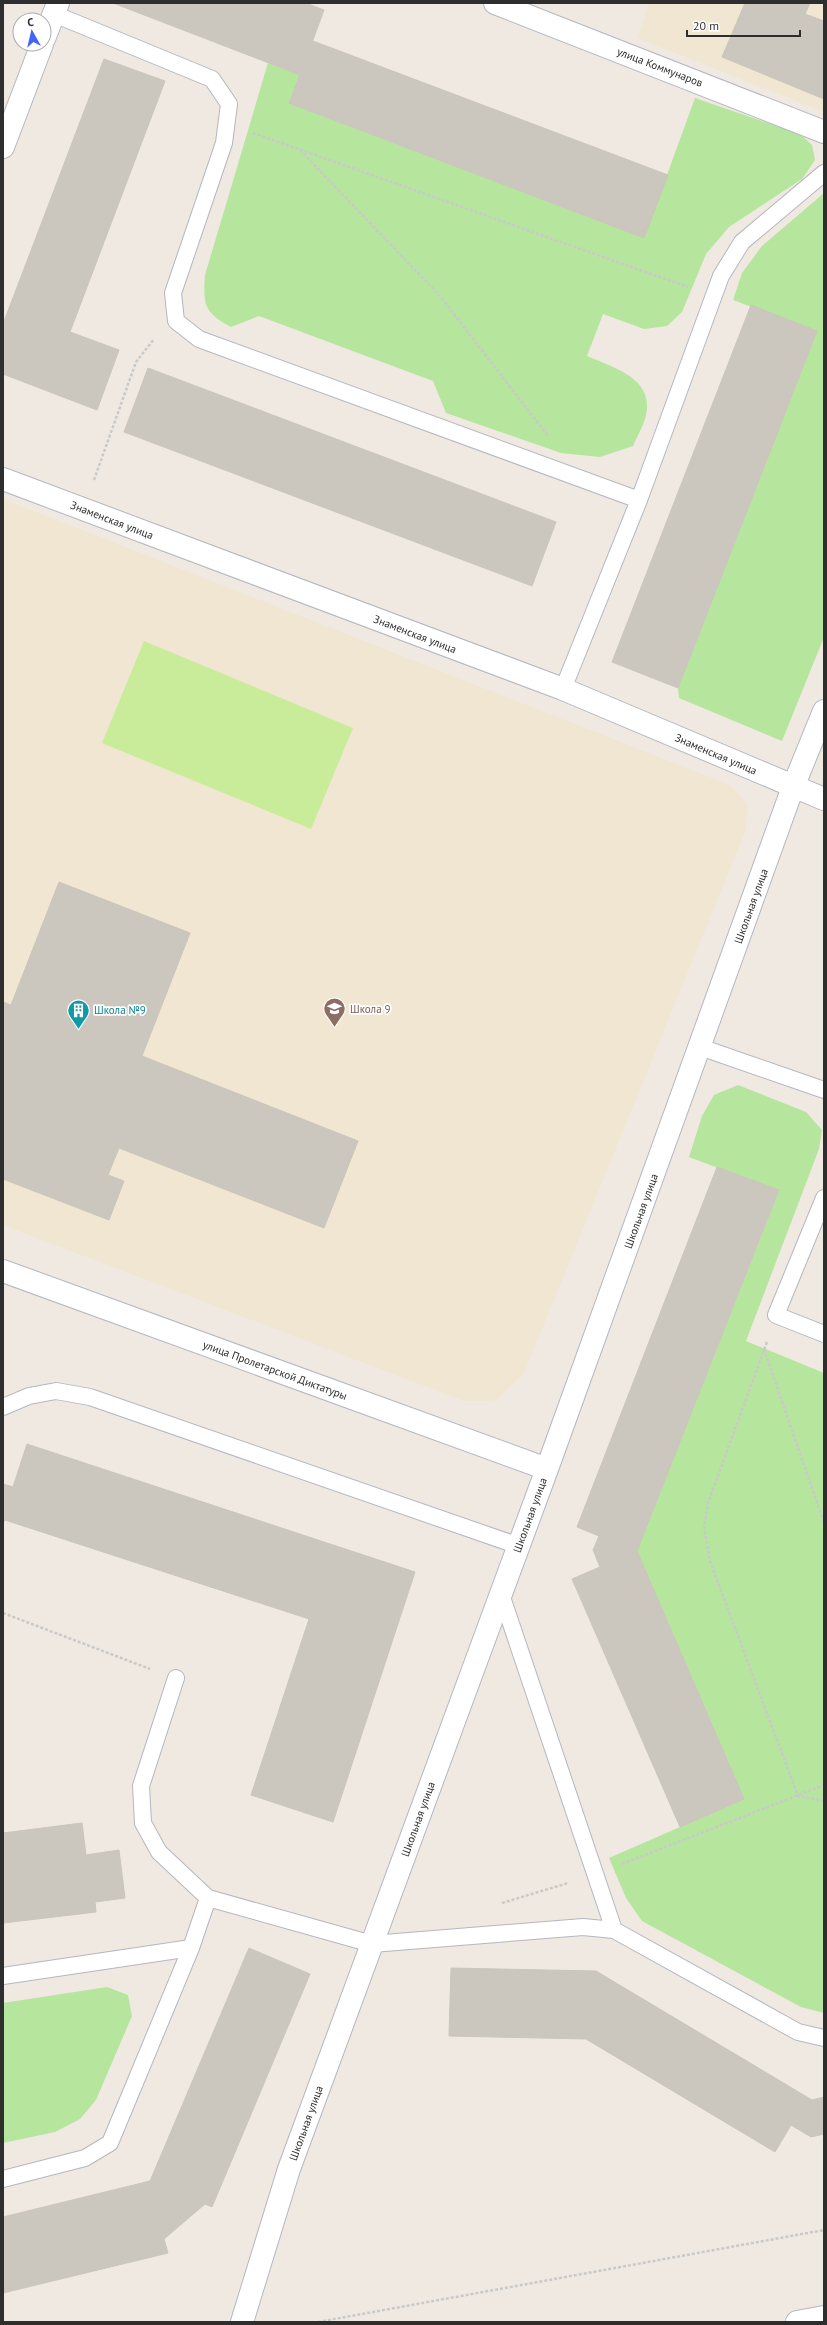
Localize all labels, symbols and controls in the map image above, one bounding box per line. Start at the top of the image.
north arrow [12,12,52,52]
scale bar [687,12,800,38]
text: С [27,15,35,29]
text: 20 m [693,18,719,33]
street label: улица Коммунаров [615,44,705,90]
street label: Знаменская улица [69,498,155,542]
street label: Знаменская улица [372,612,458,656]
street label: Знаменская улица [673,730,759,778]
street label: Школьная улица [731,867,771,945]
school or university icon: Школа 9 [321,996,347,1029]
building icon: Школа №9 [65,997,91,1030]
place label: Школа 9 [350,1002,391,1016]
place label: Школа №9 [94,1003,146,1017]
street label: Школьная улица [621,1172,661,1250]
street label: улица Пролетарской Диктатуры [201,1337,349,1403]
street label: Школьная улица [510,1476,550,1554]
street label: Школьная улица [398,1780,438,1858]
street label: Школьная улица [286,2084,326,2162]

